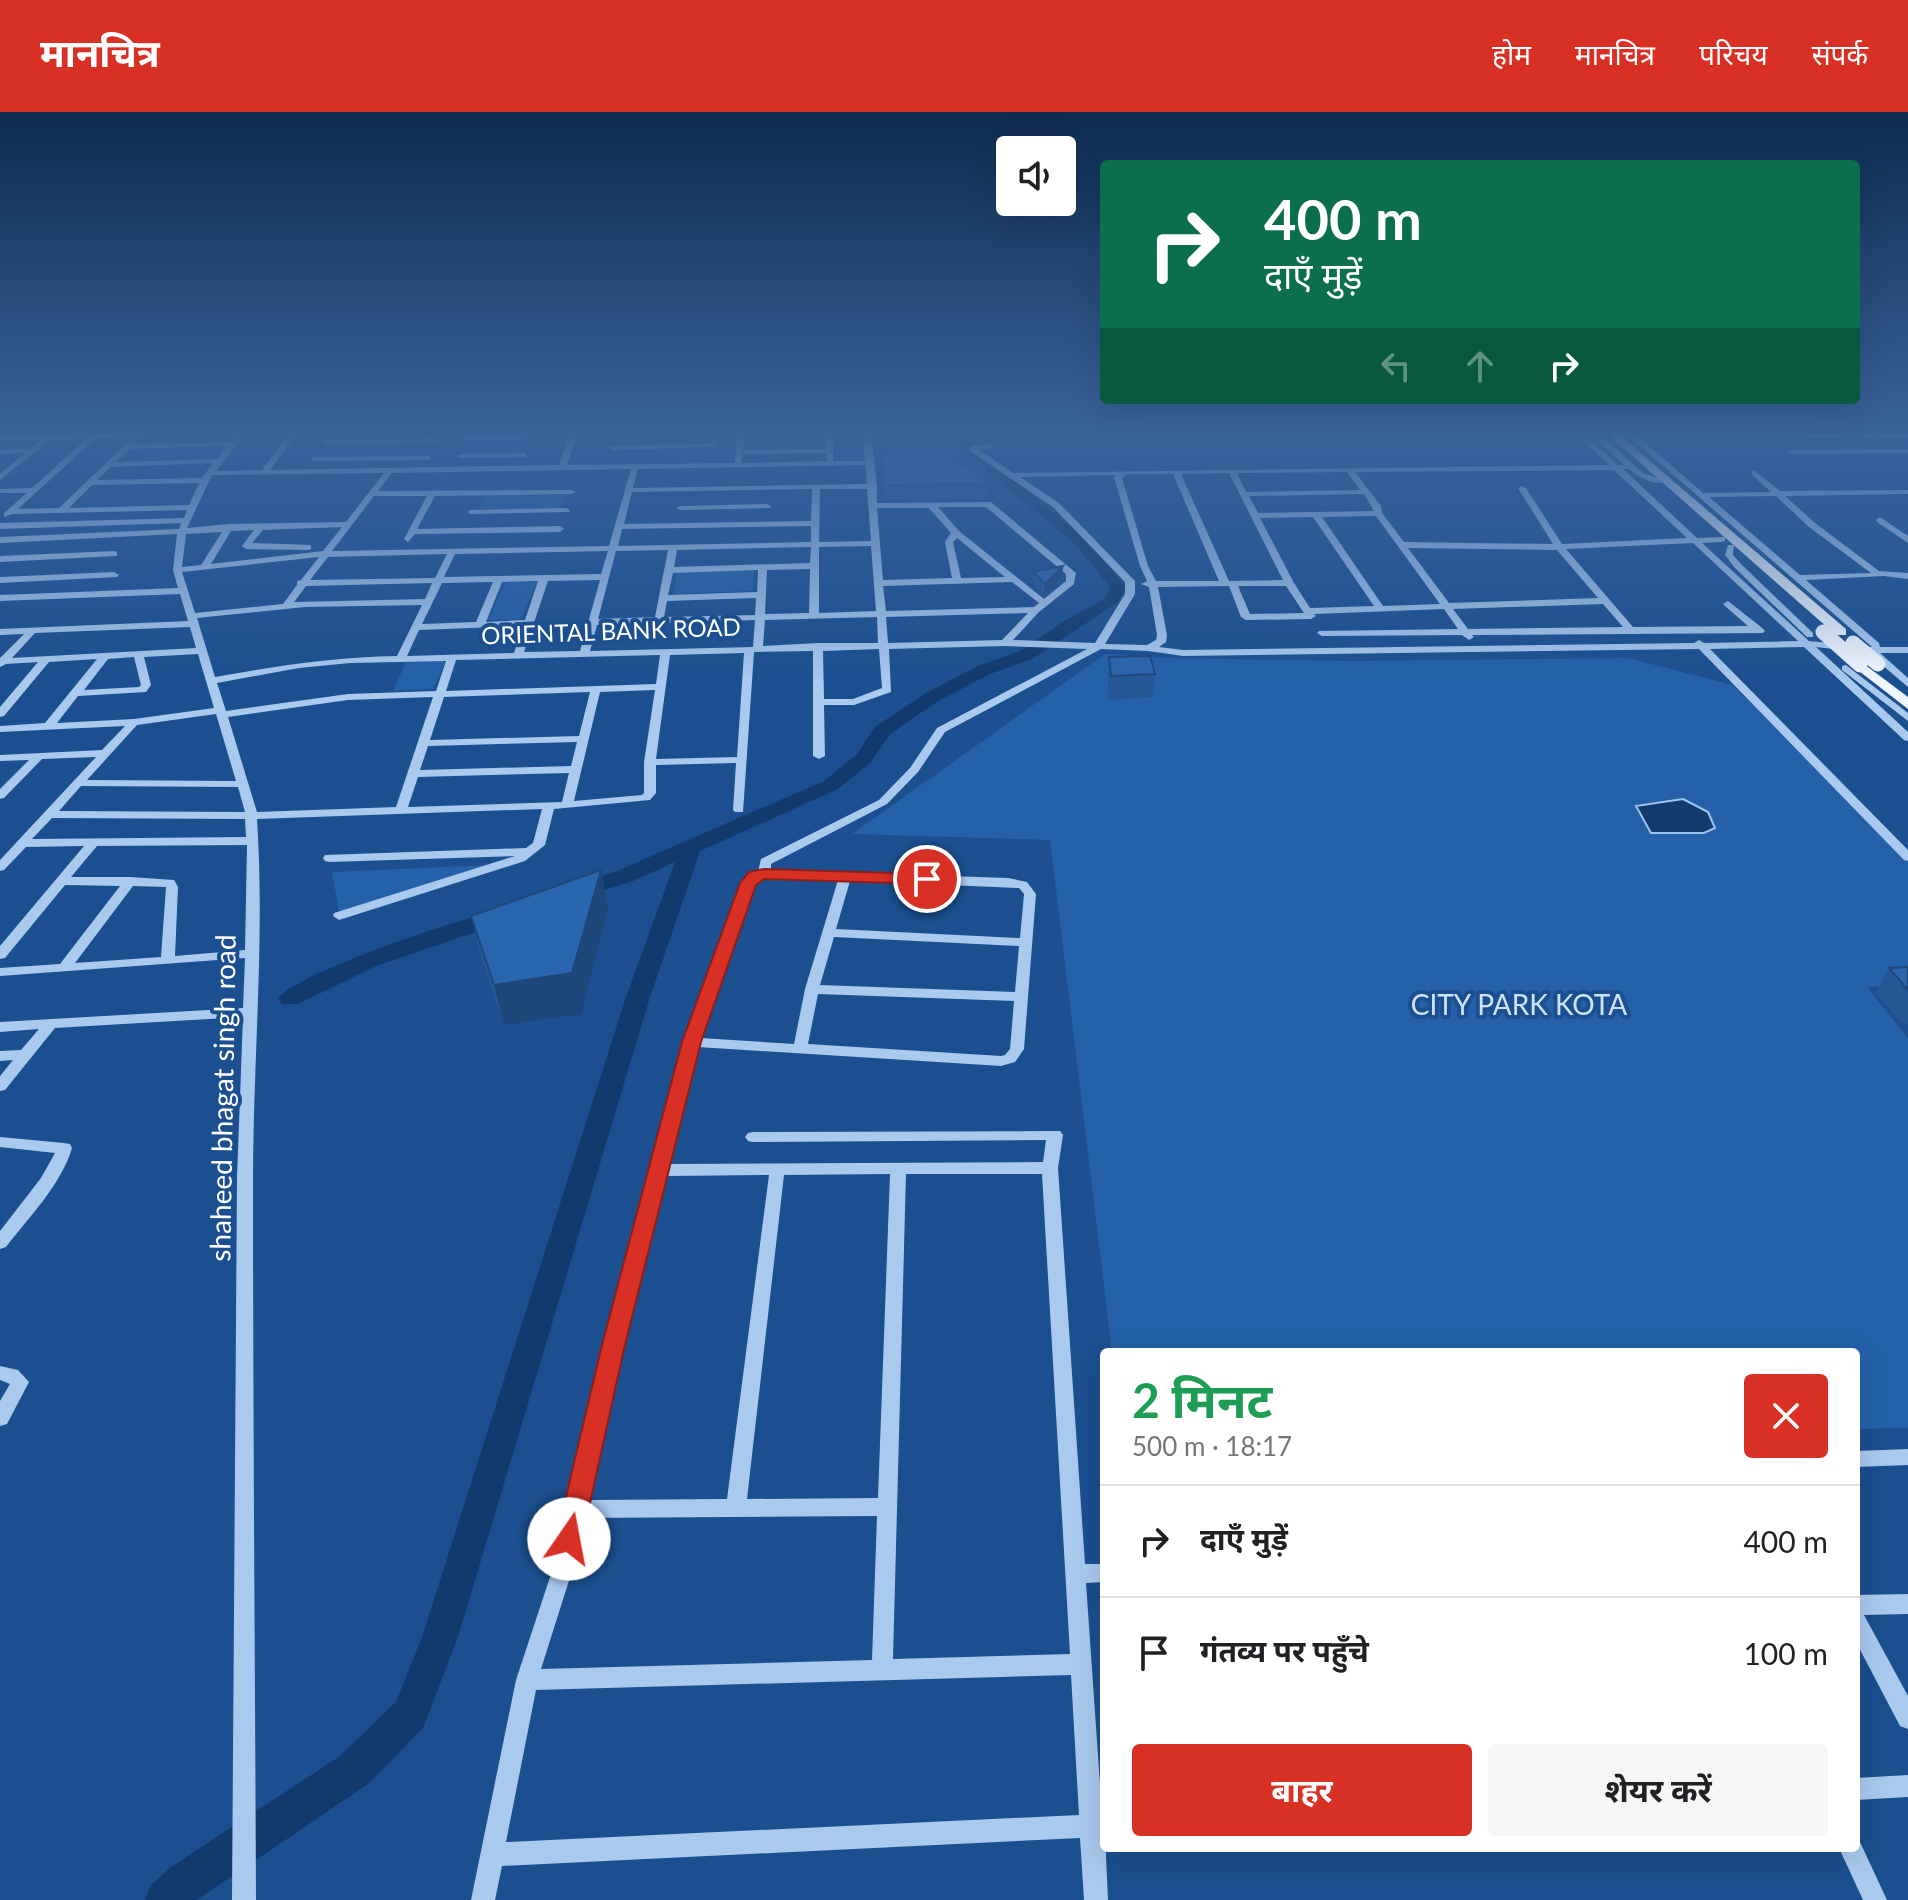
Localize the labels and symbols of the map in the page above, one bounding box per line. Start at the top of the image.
street label: ORIENTAL BANK ROAD [481,611,741,650]
pin [893,845,961,913]
street label: shaheed bhagat singh road [202,934,242,1262]
park label: CITY PARK KOTA [1411,987,1627,1021]
position arrow [527,1497,611,1581]

